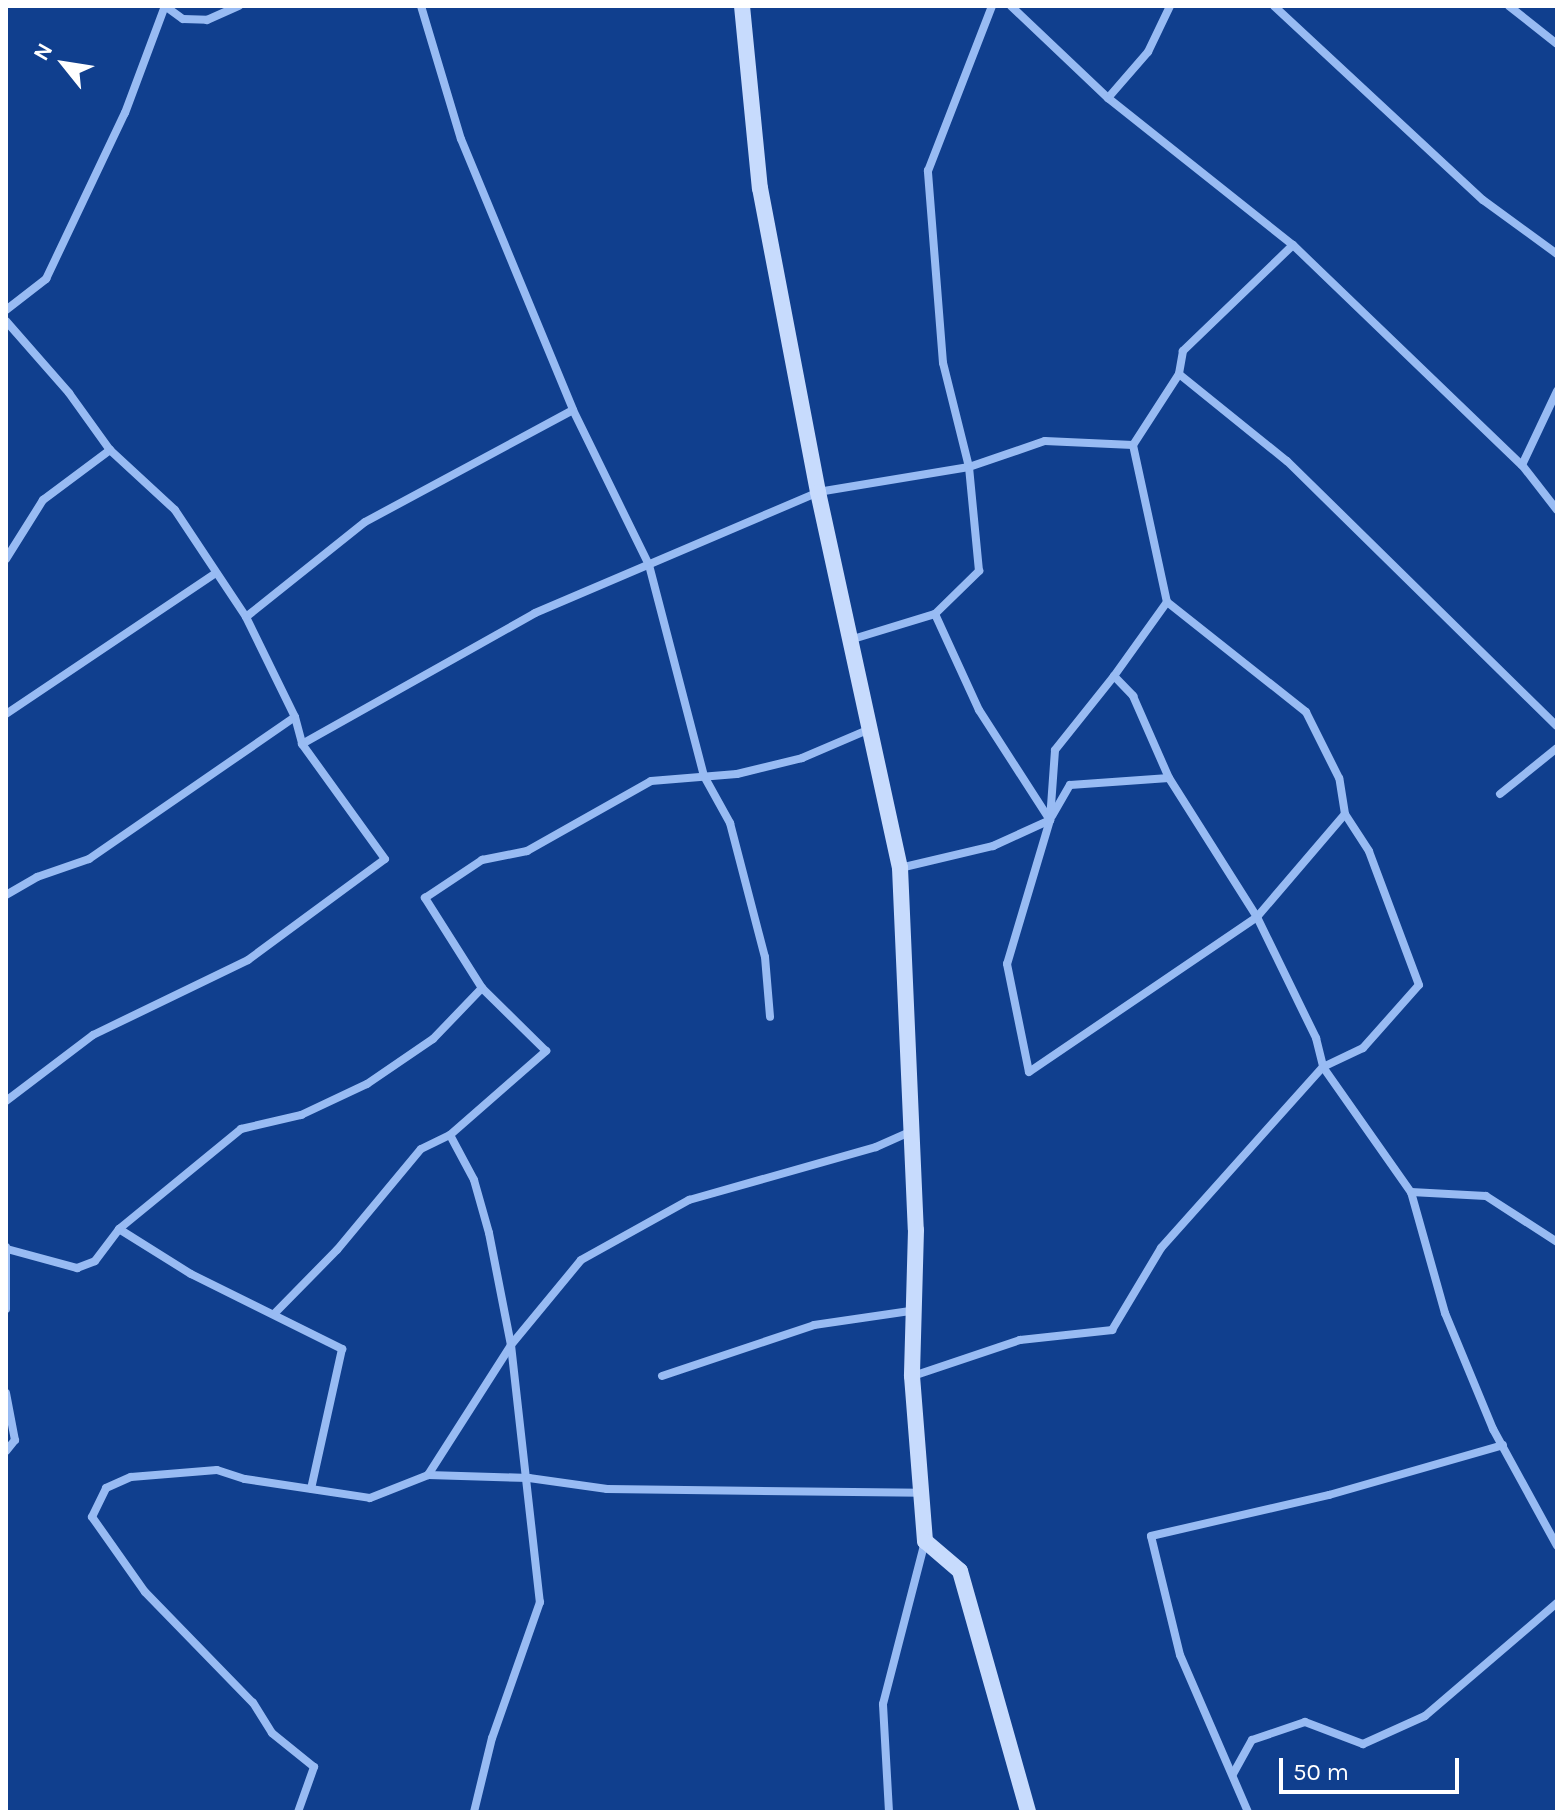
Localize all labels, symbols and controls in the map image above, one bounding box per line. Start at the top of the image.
north arrow [24,24,104,104]
text: N [28,39,58,65]
scale bar [1283,1742,1463,1792]
text: 50 m [1293,1758,1349,1786]

